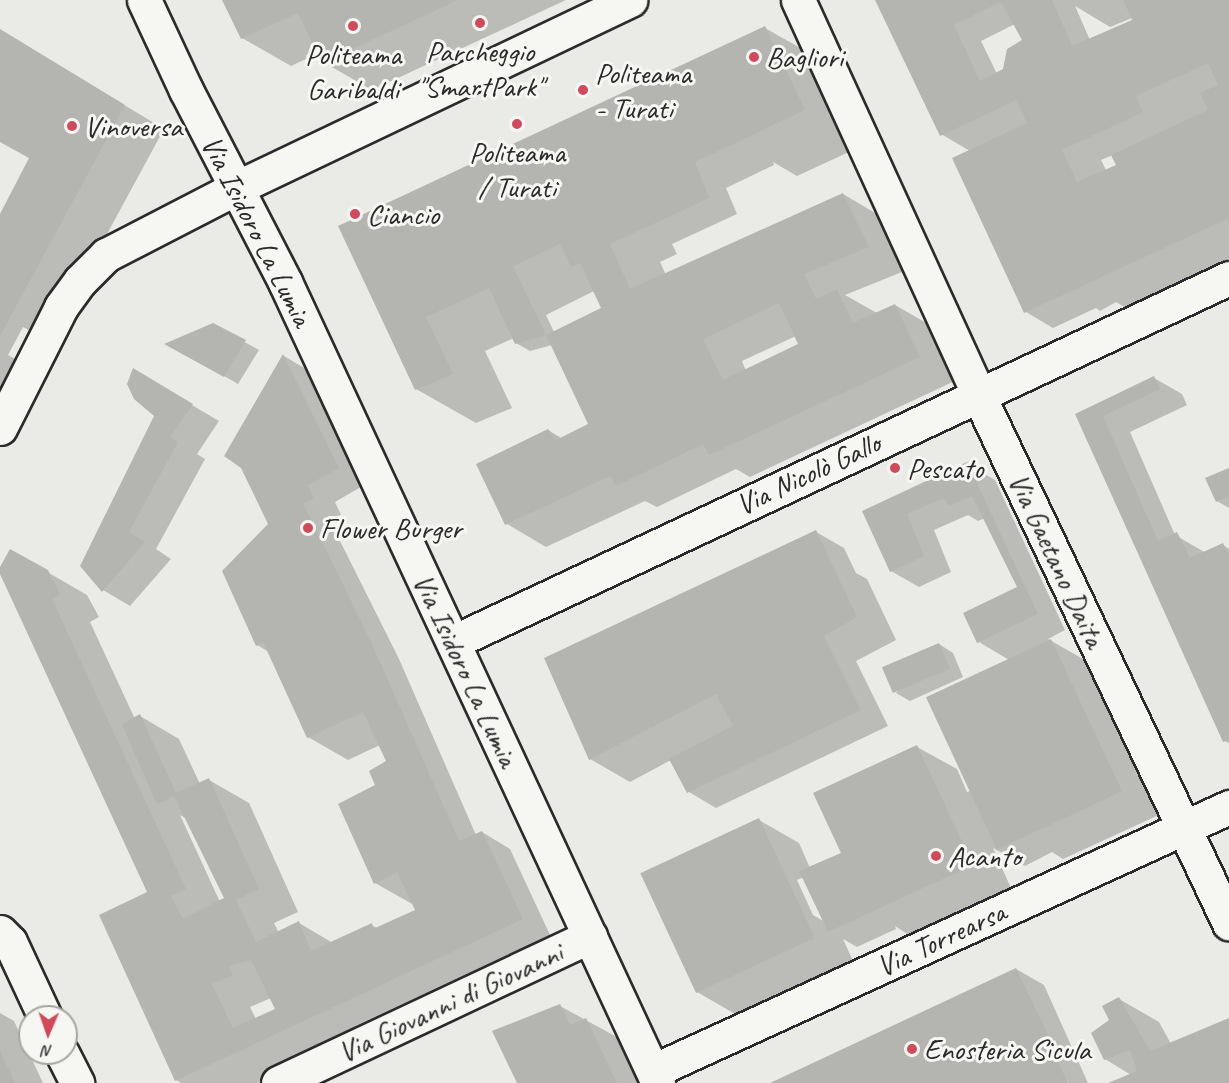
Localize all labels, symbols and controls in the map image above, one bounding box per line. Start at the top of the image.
marker: Parcheggio "SmartPark" [473,16,487,30]
marker: Politeama Garibaldi [346,19,360,33]
place label: Parcheggio "SmartPark" [417,33,543,104]
place label: Politeama Garibaldi [305,36,401,106]
place label: Bagliori [766,39,843,75]
marker: Bagliori [747,50,761,64]
place label: Politeama - Turati [595,55,691,125]
marker: Politeama - Turati [576,83,590,97]
place label: Vinoversa [84,108,182,144]
marker: Politeama / Turati [510,117,524,131]
marker: Vinoversa [65,119,79,133]
street label: Via Isidoro La Lumia [194,130,320,332]
place label: Politeama / Turati [469,134,565,204]
place label: Ciancio [367,196,439,232]
marker: Ciancio [348,207,362,221]
street label: Via Nicolò Gallo [730,425,886,523]
place label: Pescato [907,450,983,486]
marker: Pescato [888,461,902,475]
street label: Via Gaetano Daita [1001,467,1113,653]
place label: Flower Burger [320,510,462,546]
marker: Flower Burger [301,521,315,535]
street label: Via Isidoro La Lumia [406,568,526,772]
place label: Acanto [948,838,1021,874]
marker: Acanto [929,849,943,863]
street label: Via Torrearsa [870,893,1012,985]
street label: Via Giovanni di Giovanni [332,934,568,1070]
north arrow [18,1005,78,1065]
place label: Enosteria Sicula [924,1031,1091,1067]
text: N [42,1041,53,1061]
marker: Enosteria Sicula [905,1042,919,1056]

